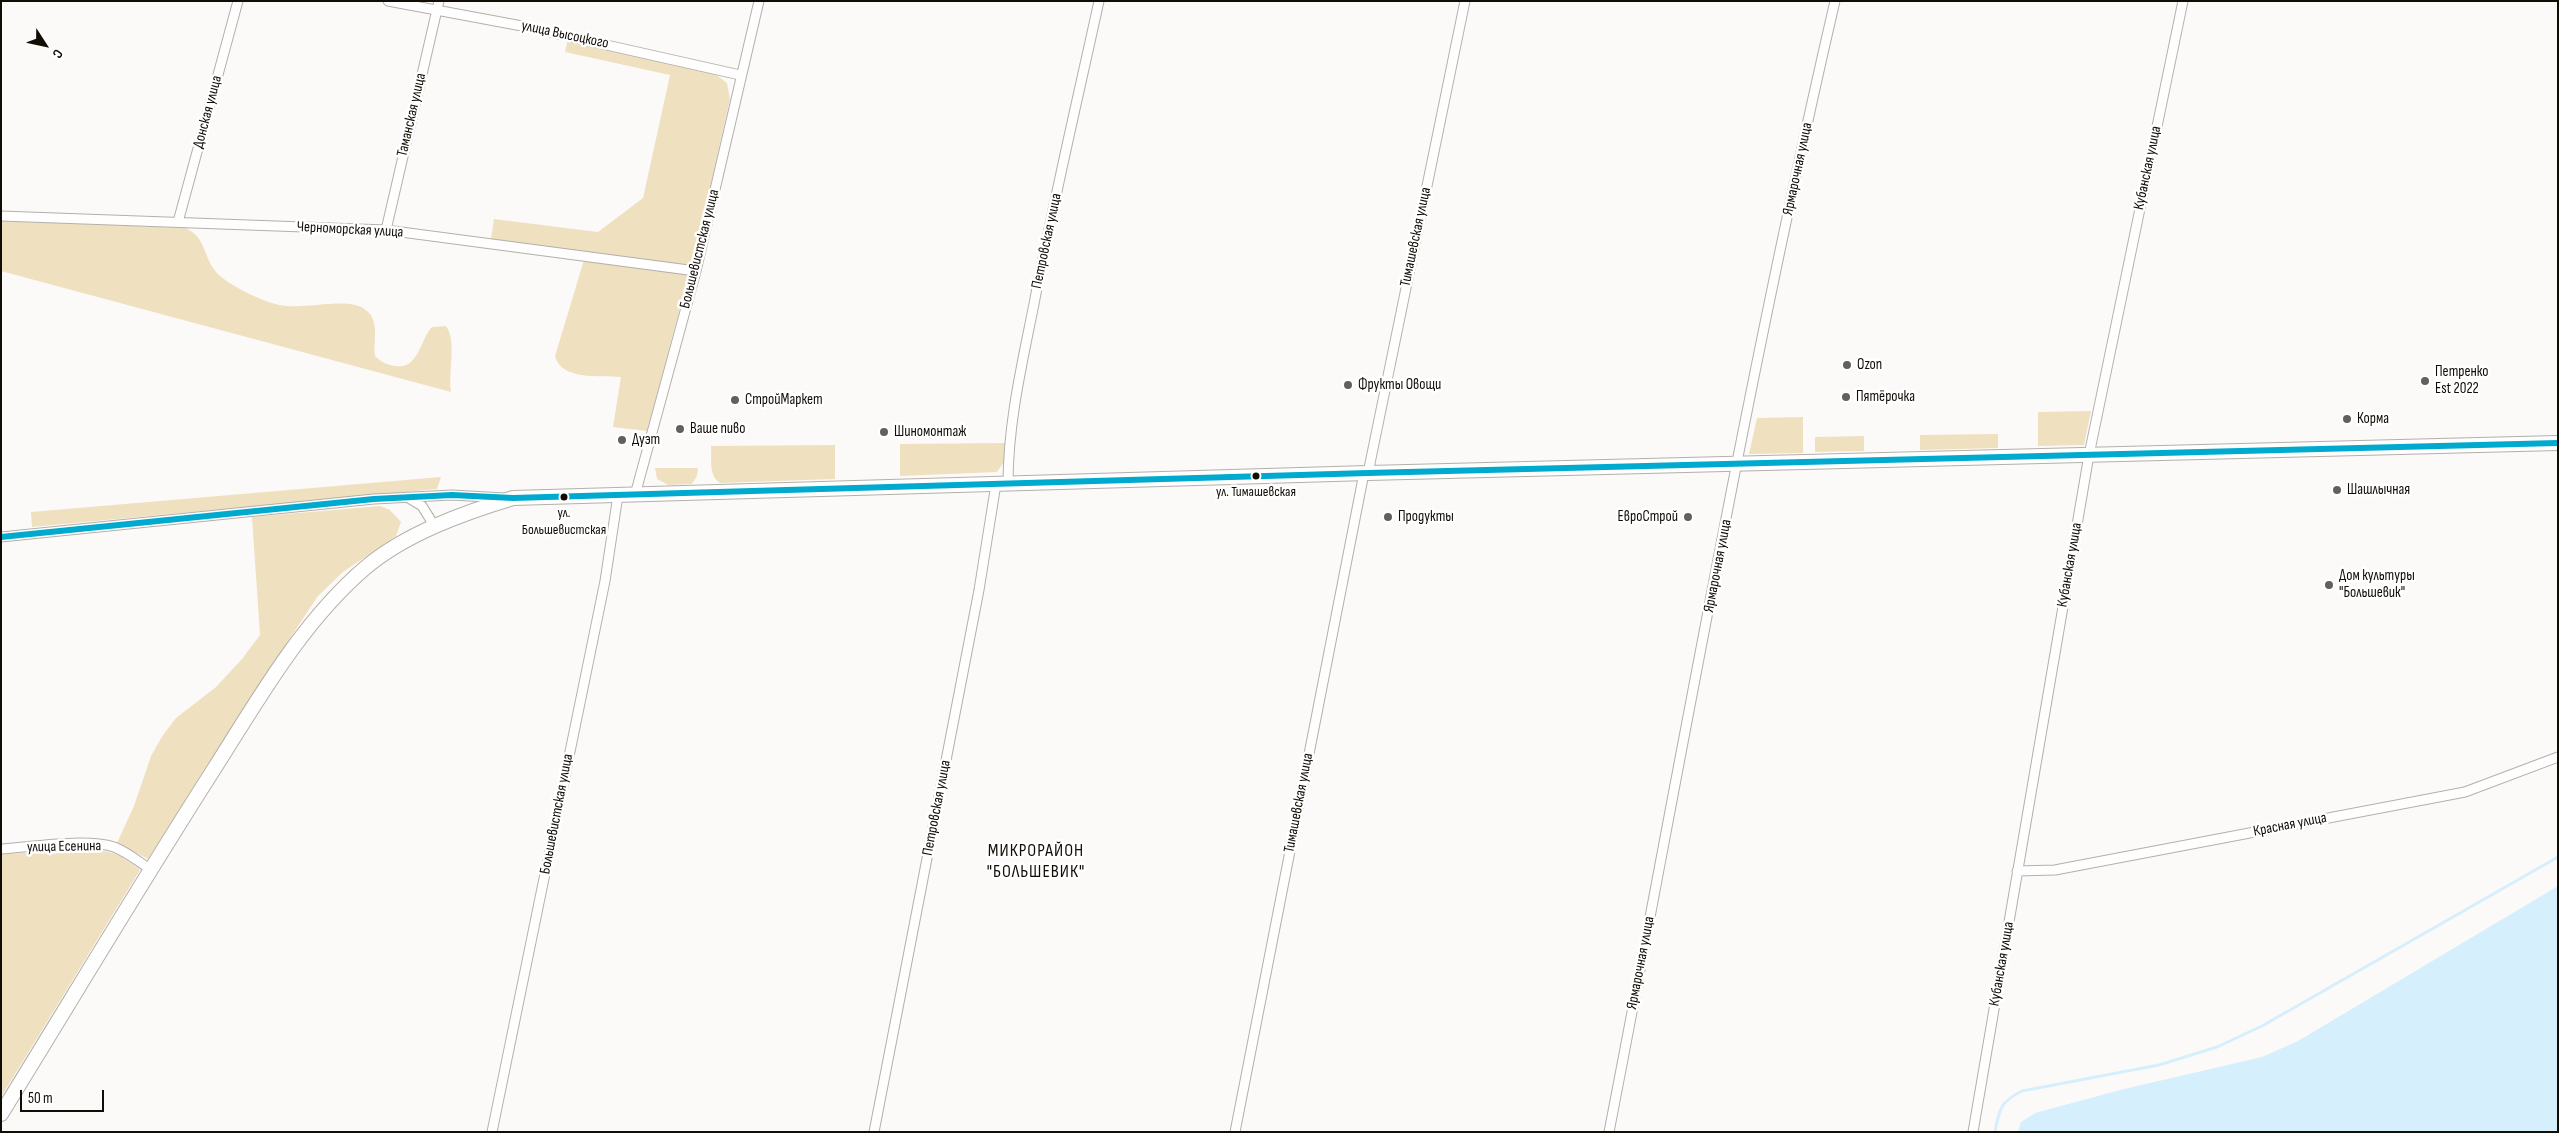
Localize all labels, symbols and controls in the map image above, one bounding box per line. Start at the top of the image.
street label: улица Высоцкого [520,17,610,53]
north arrow [20,20,70,70]
text: С [49,46,67,62]
street label: Таманская улица [394,71,430,159]
street label: Донская улица [190,74,226,150]
street label: Ярмарочная улица [1779,121,1817,217]
street label: Кубанская улица [2130,124,2166,212]
street label: Тимашевская улица [1397,186,1435,288]
street label: Большевистская улица [676,188,724,310]
street label: Петровская улица [1028,192,1066,290]
street label: Черноморская улица [296,218,404,242]
place label: Ozon [1857,356,1882,374]
marker: Ozon [1841,359,1853,371]
place label: Петренко Est 2022 [2435,363,2489,398]
marker: Петренко Est 2022 [2419,375,2431,387]
place label: Фрукты Овощи [1358,376,1441,394]
marker: Фрукты Овощи [1342,379,1354,391]
place label: Пятёрочка [1856,388,1915,406]
place label: СтройМаркет [745,391,823,409]
marker: Пятёрочка [1840,391,1852,403]
marker: СтройМаркет [729,394,741,406]
place label: Корма [2357,410,2389,428]
marker: Корма [2341,413,2353,425]
place label: Ваше пиво [690,420,746,438]
marker: Ваше пиво [674,423,686,435]
place label: Шиномонтаж [894,423,966,441]
marker: Шиномонтаж [878,426,890,438]
place label: Дуэт [632,431,660,449]
marker: Дуэт [616,434,628,446]
marker: ул. Тимашевская [1251,471,1261,481]
place label: Шашлычная [2347,481,2410,499]
place label: ул. Тимашевская [1216,484,1296,500]
marker: Шашлычная [2331,484,2343,496]
marker: ул. Большевистская [559,492,569,502]
place label: ул. Большевистская [522,505,606,538]
place label: Продукты [1398,508,1454,526]
place label: ЕвроСтрой [1618,508,1678,526]
marker: Продукты [1382,511,1394,523]
marker: ЕвроСтрой [1682,511,1694,523]
street label: Ярмарочная улица [1700,518,1736,614]
street label: Кубанская улица [2054,521,2086,609]
place label: Дом культуры "Большевик" [2339,567,2415,602]
marker: Дом культуры "Большевик" [2323,579,2335,591]
street label: Большевистская улица [537,752,577,876]
street label: Тимашевская улица [1281,752,1317,854]
street label: Петровская улица [919,759,955,857]
street label: Красная улица [2252,809,2328,841]
street label: улица Есенина [27,837,101,857]
district label: МИКРОРАЙОН "БОЛЬШЕВИК" [985,840,1087,882]
street label: Ярмарочная улица [1623,915,1659,1011]
street label: Кубанская улица [1986,920,2018,1008]
scale bar [22,1080,106,1112]
text: 50 m [28,1089,53,1108]

